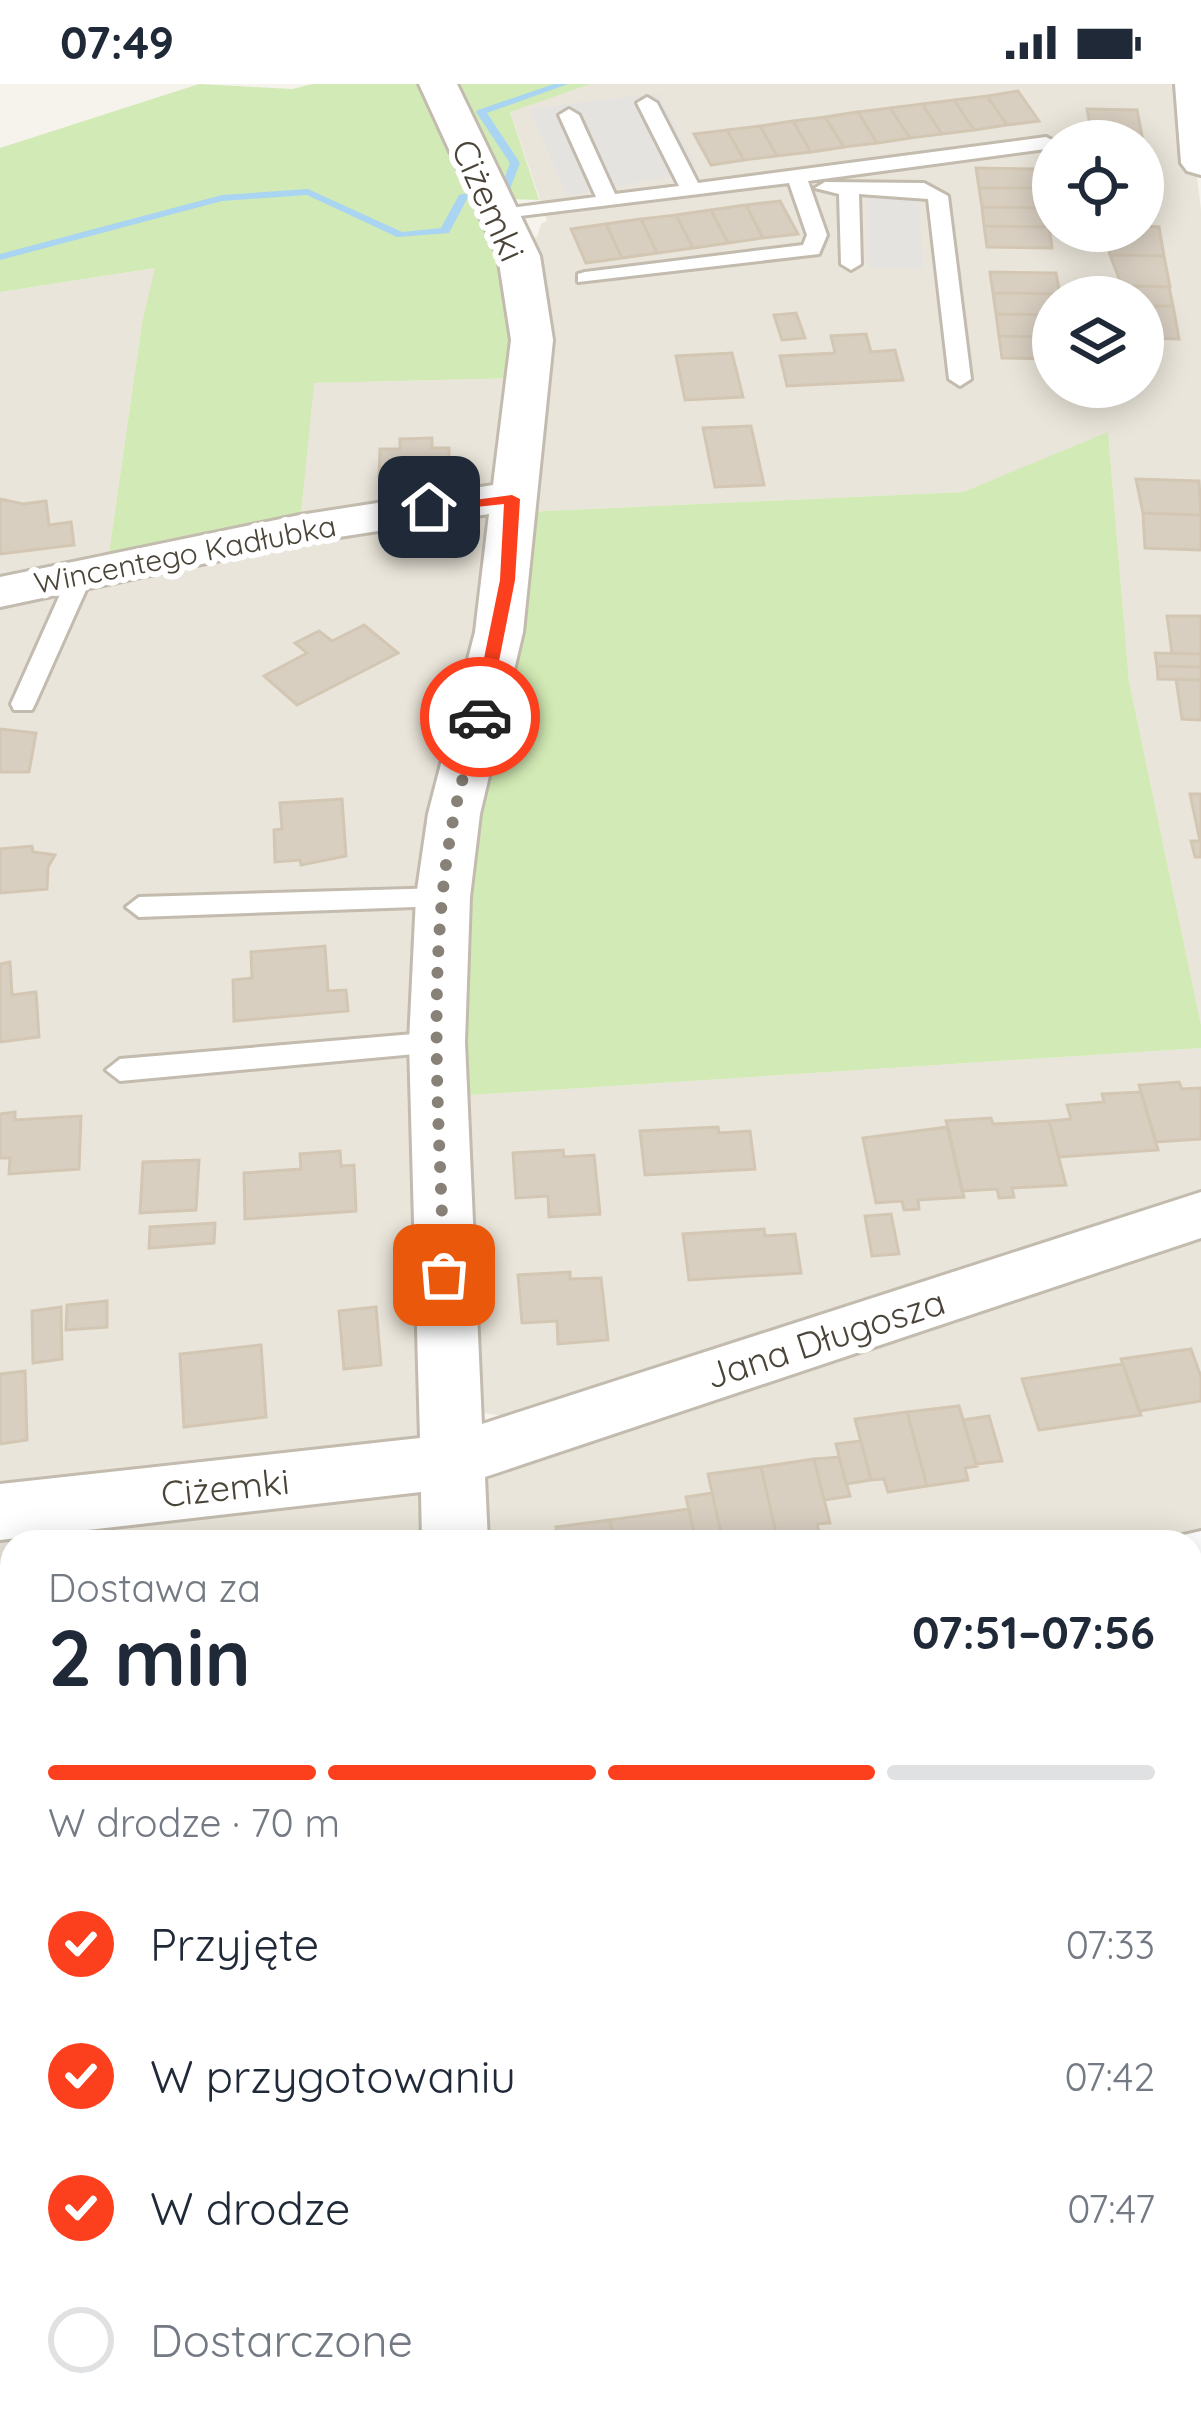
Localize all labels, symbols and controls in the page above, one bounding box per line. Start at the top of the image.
text: 07:49 [60,14,174,70]
map controls [1032,120,1164,408]
button: locate [1032,120,1164,252]
street label: Ciżemki [442,132,536,268]
button: layers [1032,276,1164,408]
pin [378,456,480,558]
icon: home [396,474,462,540]
street label: Wincentego Kadłubka [31,506,339,602]
courier [420,657,540,777]
icon: car [447,684,513,750]
pin [393,1224,495,1326]
icon: bag [411,1242,477,1308]
street label: Jana Długosza [700,1278,950,1398]
street label: Ciżemki [159,1458,291,1516]
text: Dostawa za [48,1563,261,1612]
text: 07:51–07:56 [912,1604,1155,1660]
text: 2 min [48,1608,251,1706]
text: W drodze · 70 m [48,1798,340,1847]
icon: check [48,1911,114,1977]
text: Przyjęte [150,1916,319,1972]
text: 07:33 [1066,1920,1155,1969]
icon: check [48,2043,114,2109]
text: W przygotowaniu [150,2048,516,2104]
text: 07:42 [1064,2052,1155,2101]
icon: check [48,2175,114,2241]
text: W drodze [150,2180,350,2236]
text: 07:47 [1067,2184,1155,2233]
text: Dostarczone [150,2312,413,2368]

